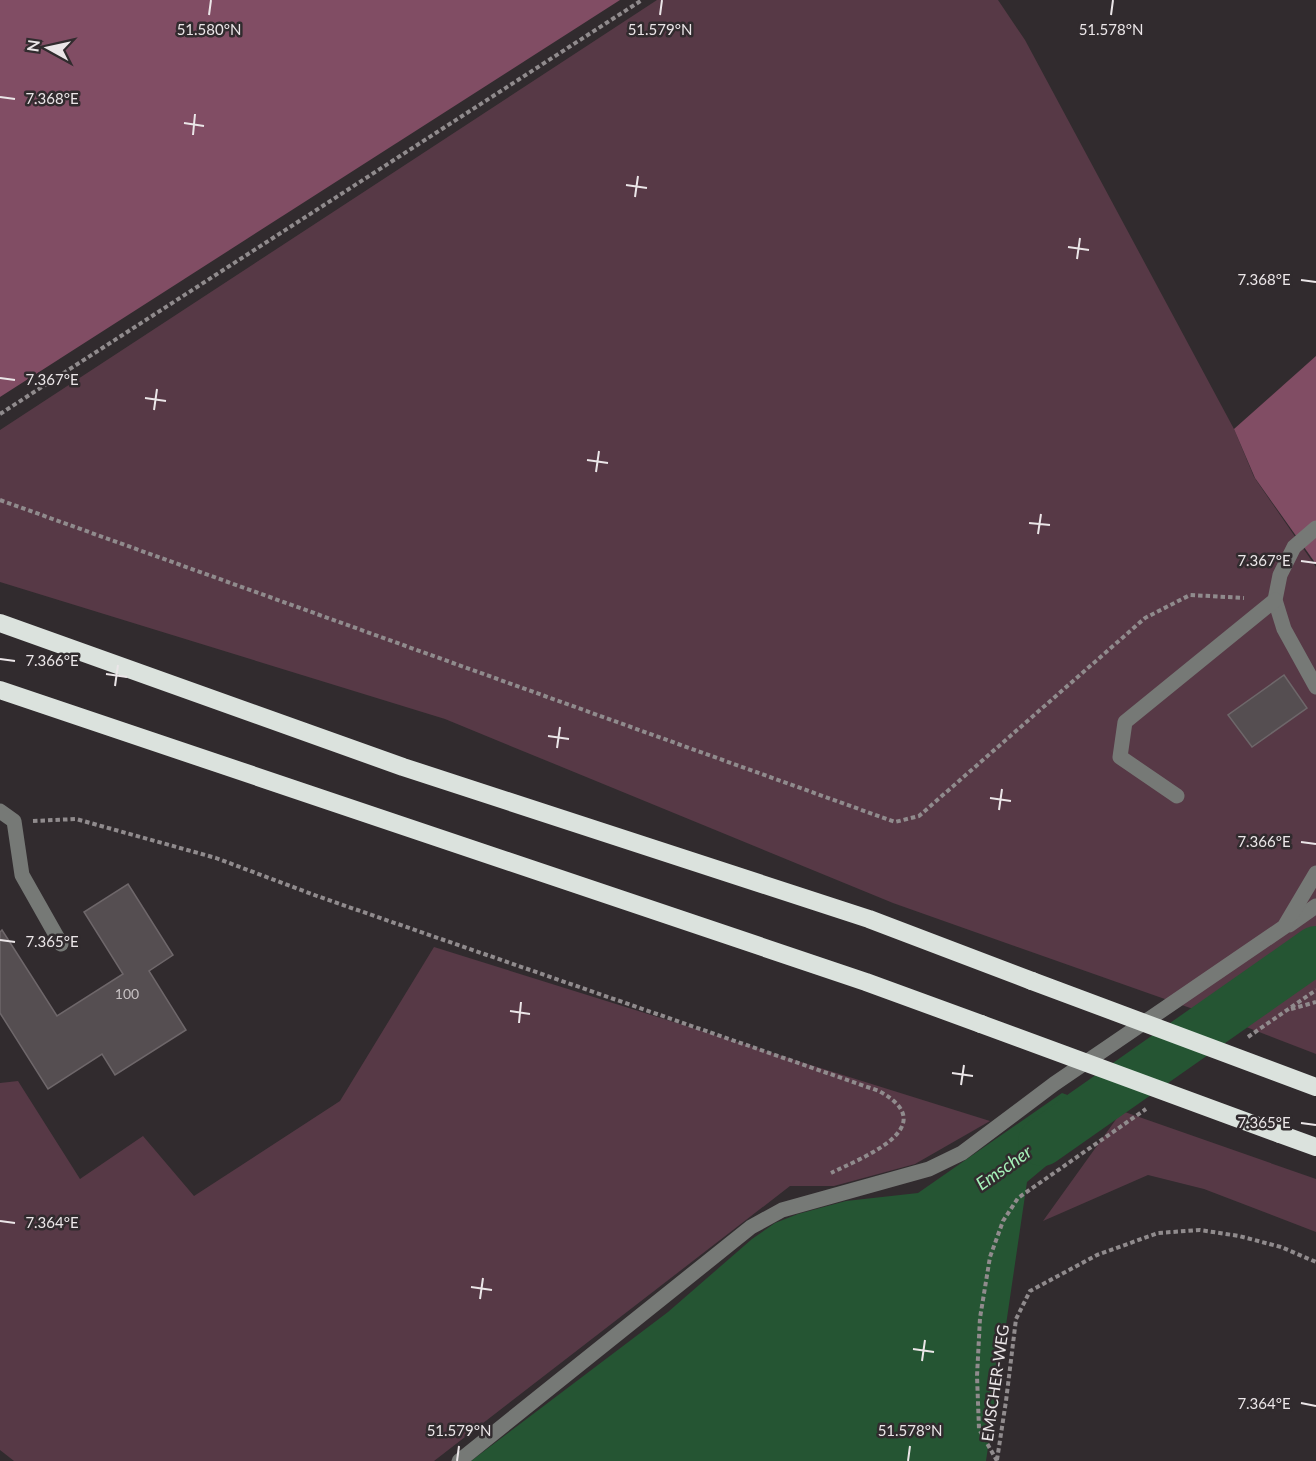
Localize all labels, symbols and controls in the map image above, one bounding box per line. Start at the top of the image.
north arrow [18,18,78,78]
text: 51.580°N [177,20,241,38]
text: 51.579°N [628,20,692,38]
text: 51.578°N [1079,20,1143,38]
text: N [22,38,43,53]
text: 7.368°E [25,89,79,107]
text: 7.368°E [1237,270,1291,288]
text: 7.367°E [25,370,79,388]
text: 7.367°E [1237,551,1291,569]
text: 7.366°E [25,651,79,669]
text: 7.366°E [1237,832,1291,850]
text: 7.365°E [25,932,79,950]
house number: 100 [115,985,139,1002]
text: 7.365°E [1237,1113,1291,1131]
water label: Emscher [971,1140,1036,1194]
text: 7.364°E [25,1213,79,1231]
street label: EMSCHER-WEG [977,1323,1012,1443]
text: 7.364°E [1237,1394,1291,1412]
text: 51.579°N [427,1421,491,1439]
text: 51.578°N [878,1421,942,1439]

